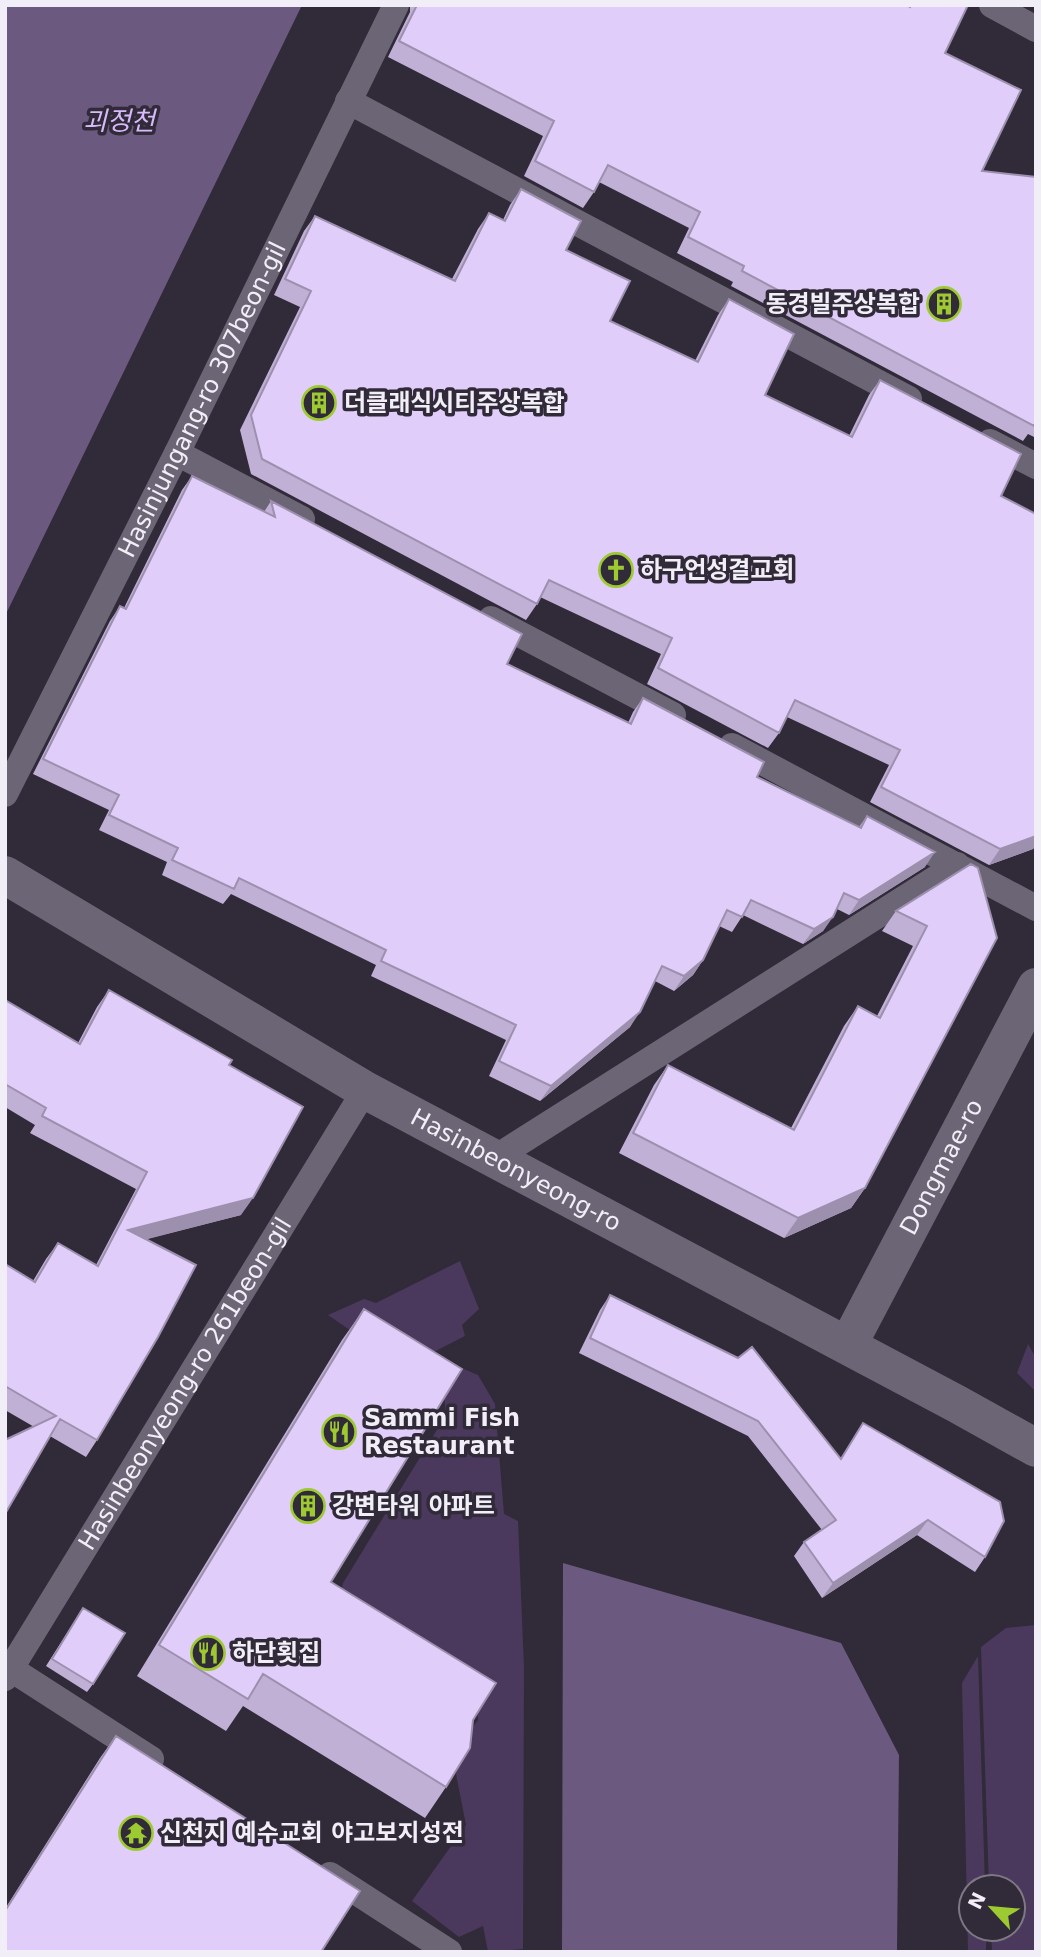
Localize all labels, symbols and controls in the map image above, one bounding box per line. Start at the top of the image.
water label: 괴정천 [83,106,158,136]
street label: Hasinjungang-ro 307beon-gil [113,237,292,562]
building icon: 동경빌주상복합 [925,285,963,323]
place label: 동경빌주상복합 [765,290,920,318]
building icon: 더클래식시티주상복합 [300,384,338,422]
place label: 더클래식시티주상복합 [344,389,565,417]
church icon: 하구언성결교회 [597,551,635,589]
place label: 하구언성결교회 [640,556,795,584]
street label: Dongmae-ro [894,1094,989,1240]
street label: Hasinbeonyeong-ro [406,1103,626,1237]
street label: Hasinbeonyeong-ro 261beon-gil [73,1212,297,1555]
place label: Sammi Fish Restaurant [364,1404,520,1460]
restaurant icon: Sammi Fish Restaurant [320,1413,358,1451]
building icon: 강변타워 아파트 [289,1487,327,1525]
place label: 강변타워 아파트 [332,1492,495,1520]
restaurant icon: 하단횟집 [189,1634,227,1672]
place label: 하단횟집 [232,1639,320,1667]
temple icon: 신천지 예수교회 야고보지성전 [117,1814,155,1852]
place label: 신천지 예수교회 야고보지성전 [160,1819,464,1847]
north arrow [957,1873,1027,1943]
text: N [963,1889,990,1913]

